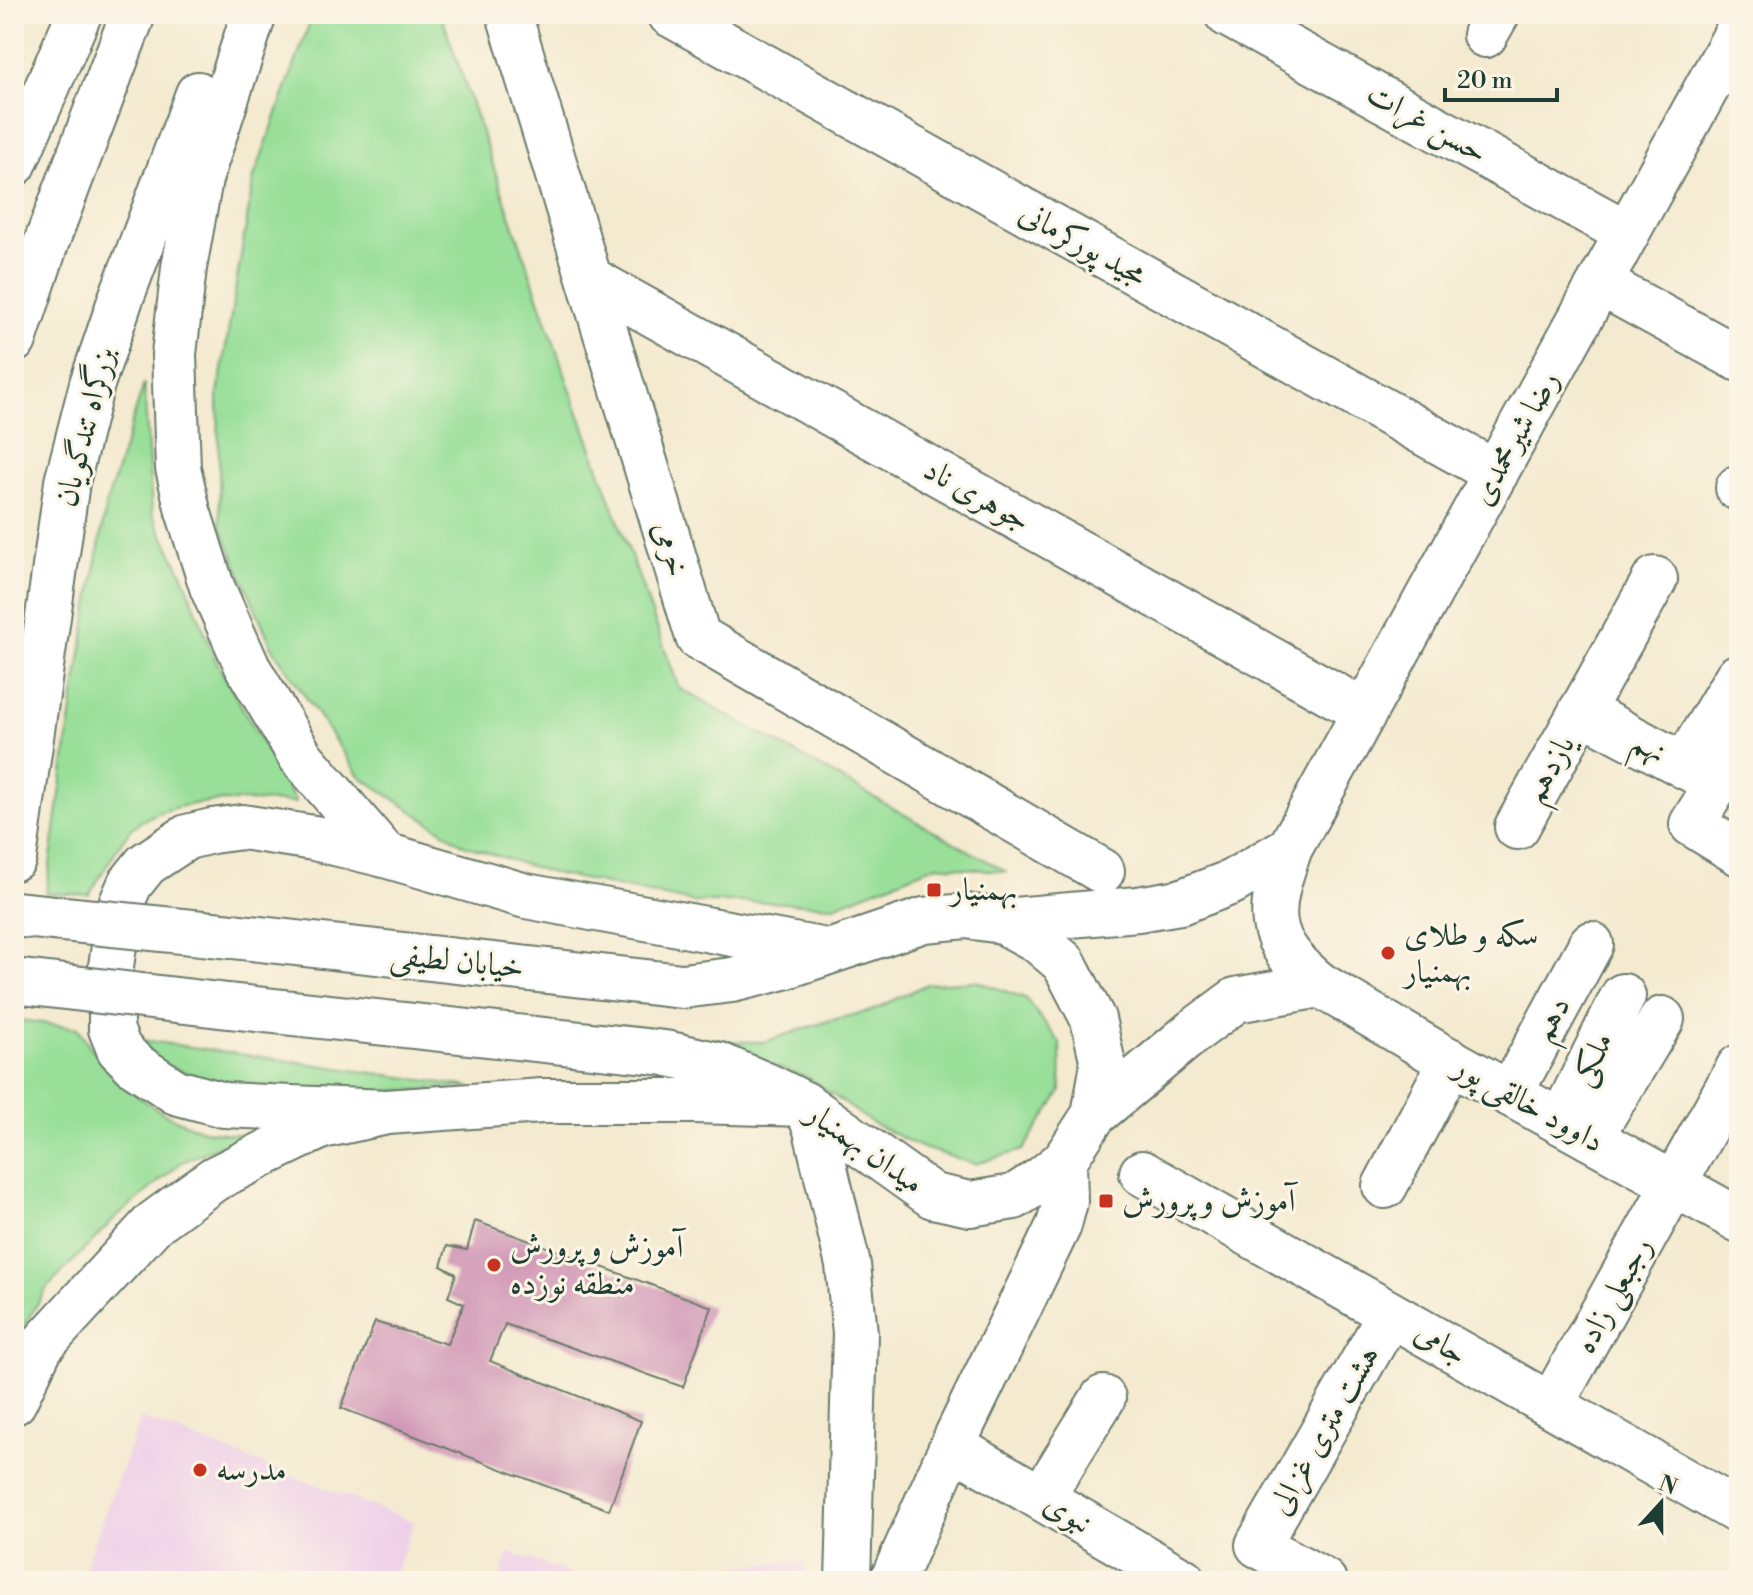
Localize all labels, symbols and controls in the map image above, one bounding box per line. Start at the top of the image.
scale bar [1445,52,1557,102]
text: 20 m [1457,66,1513,96]
street label: حسن غرات [1359,73,1495,173]
street label: مجید پورکرمانی [1011,193,1154,297]
street label: بزرگراه تندگویان [44,342,124,511]
street label: رضا شیرمحمدی [1462,364,1568,512]
street label: جوهری ناد [916,449,1038,541]
street label: خرمی [644,517,698,581]
street label: نهم [1621,721,1673,781]
street label: یازدهم [1514,726,1593,814]
place label: بهمنیار [947,870,1018,910]
marker: بهمنیار [925,881,943,899]
place label: سکه و طلای بهمنیار [1401,915,1538,992]
street label: خیابان لطیفی [388,934,526,990]
marker: سکه و طلای بهمنیار [1379,944,1397,962]
street label: دهم [1522,989,1587,1053]
street label: ملکی [1562,1025,1622,1093]
street label: داوود خالقی پور [1443,1045,1611,1163]
street label: میدان بهمنیار [796,1091,932,1203]
place label: آموزش و پرورش [1122,1181,1298,1221]
marker: آموزش و پرورش [1097,1192,1115,1210]
place label: آموزش و پرورش منطقه نوزده [510,1227,686,1304]
street label: رجبعلی زاده [1565,1230,1664,1362]
marker: آموزش و پرورش منطقه نوزده [485,1256,503,1274]
street label: جامی [1407,1312,1475,1374]
street label: هشت متری غزالی [1259,1338,1389,1522]
place label: مدرسه [216,1450,287,1490]
marker: مدرسه [191,1461,209,1479]
north arrow [1621,1463,1701,1543]
text: N [1655,1470,1681,1502]
street label: نبوی [1037,1483,1099,1543]

